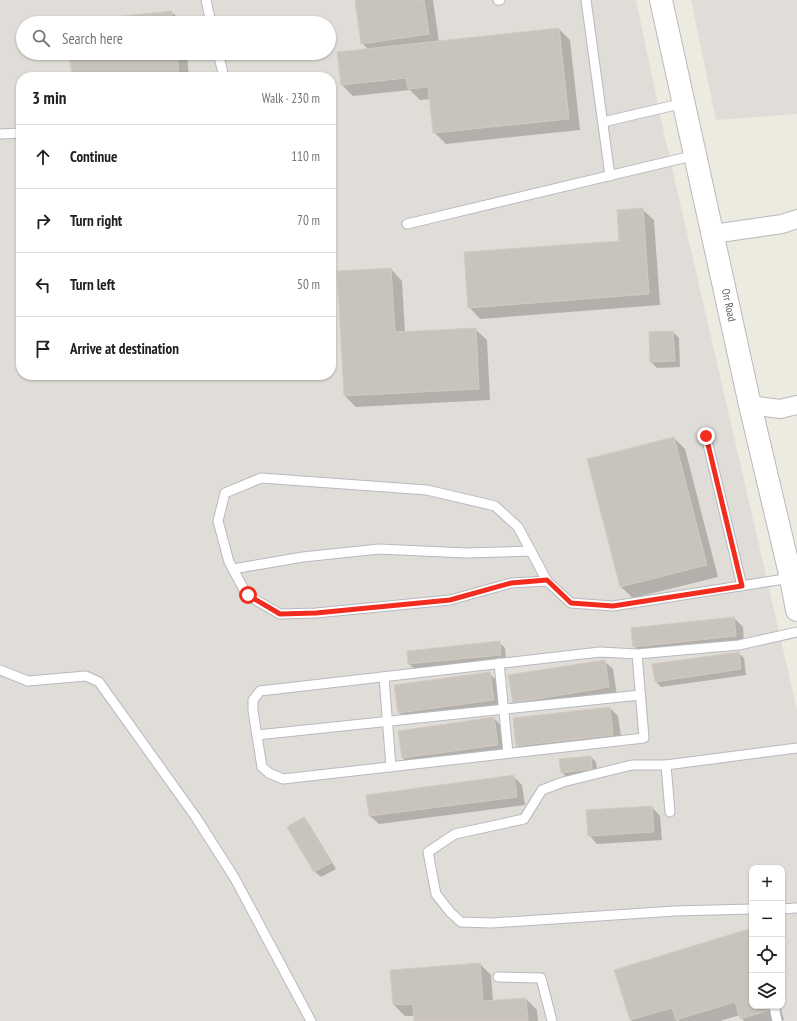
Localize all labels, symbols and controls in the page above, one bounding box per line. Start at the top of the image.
search box [16,16,336,60]
icon: search [30,27,52,49]
text: Search here [62,29,123,48]
text: 3 min [32,87,66,109]
text: Walk · 230 m [262,90,320,107]
icon: ahead [32,146,54,168]
text: Continue [70,147,117,166]
text: 110 m [291,148,320,165]
icon: right [32,210,54,232]
text: Turn right [70,211,122,230]
text: 70 m [297,212,320,229]
icon: left [32,274,54,296]
text: Turn left [70,275,115,294]
text: 50 m [297,276,320,293]
street label: Orr Road [719,287,739,323]
icon: arrive [32,338,54,360]
text: Arrive at destination [70,339,179,358]
route end [697,427,715,445]
route start [239,586,257,604]
map controls [749,865,785,1009]
button: + [749,865,785,901]
button: − [749,901,785,937]
button: locate [749,937,785,973]
button: layers [749,973,785,1009]

